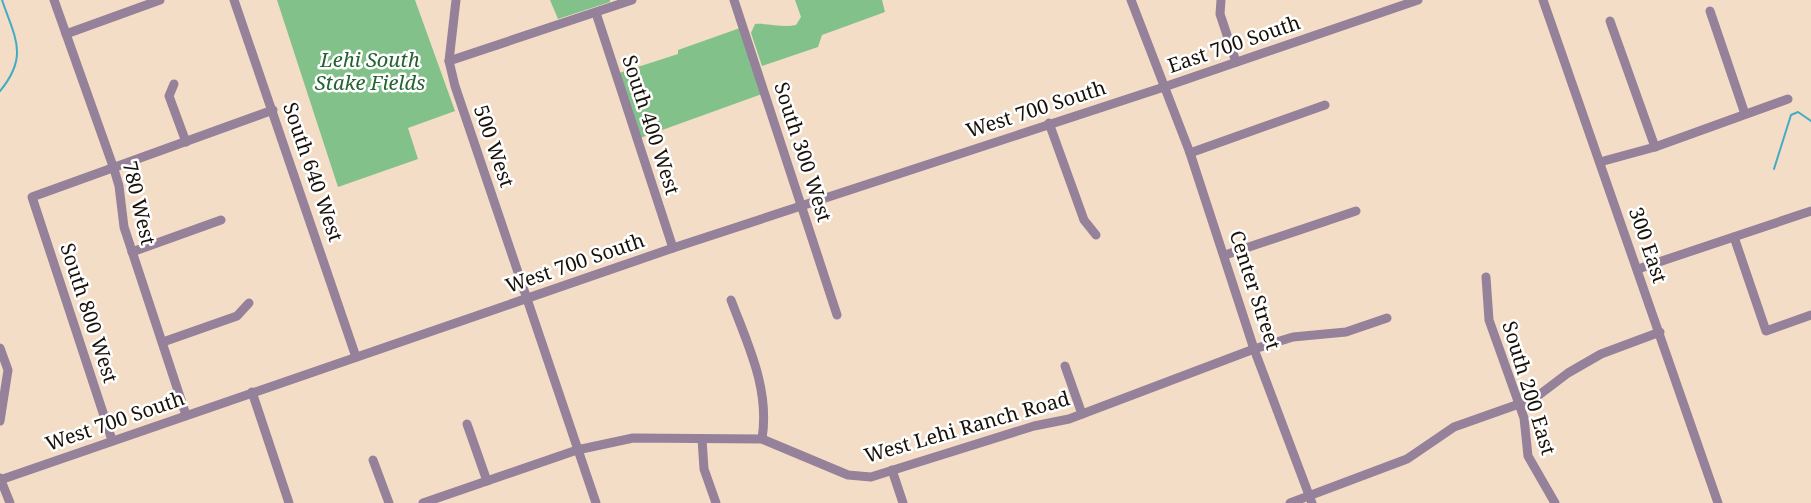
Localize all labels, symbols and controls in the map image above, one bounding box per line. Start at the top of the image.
street label: East 700 South [1164,8,1304,79]
park label: Lehi South Stake Fields [315,46,425,96]
street label: South 400 West [616,52,687,198]
street label: West 700 South [963,73,1109,144]
street label: South 300 West [768,79,839,225]
street label: South 640 West [277,99,350,245]
street label: 500 West [468,101,521,191]
street label: 780 West [117,158,162,247]
street label: 300 East [1623,203,1674,286]
street label: West 700 South [502,226,648,299]
street label: Center Street [1223,227,1287,353]
street label: South 800 West [54,240,125,386]
street label: South 200 East [1496,318,1563,458]
street label: West 700 South [42,384,188,457]
street label: West Lehi Ranch Road [861,384,1073,469]

